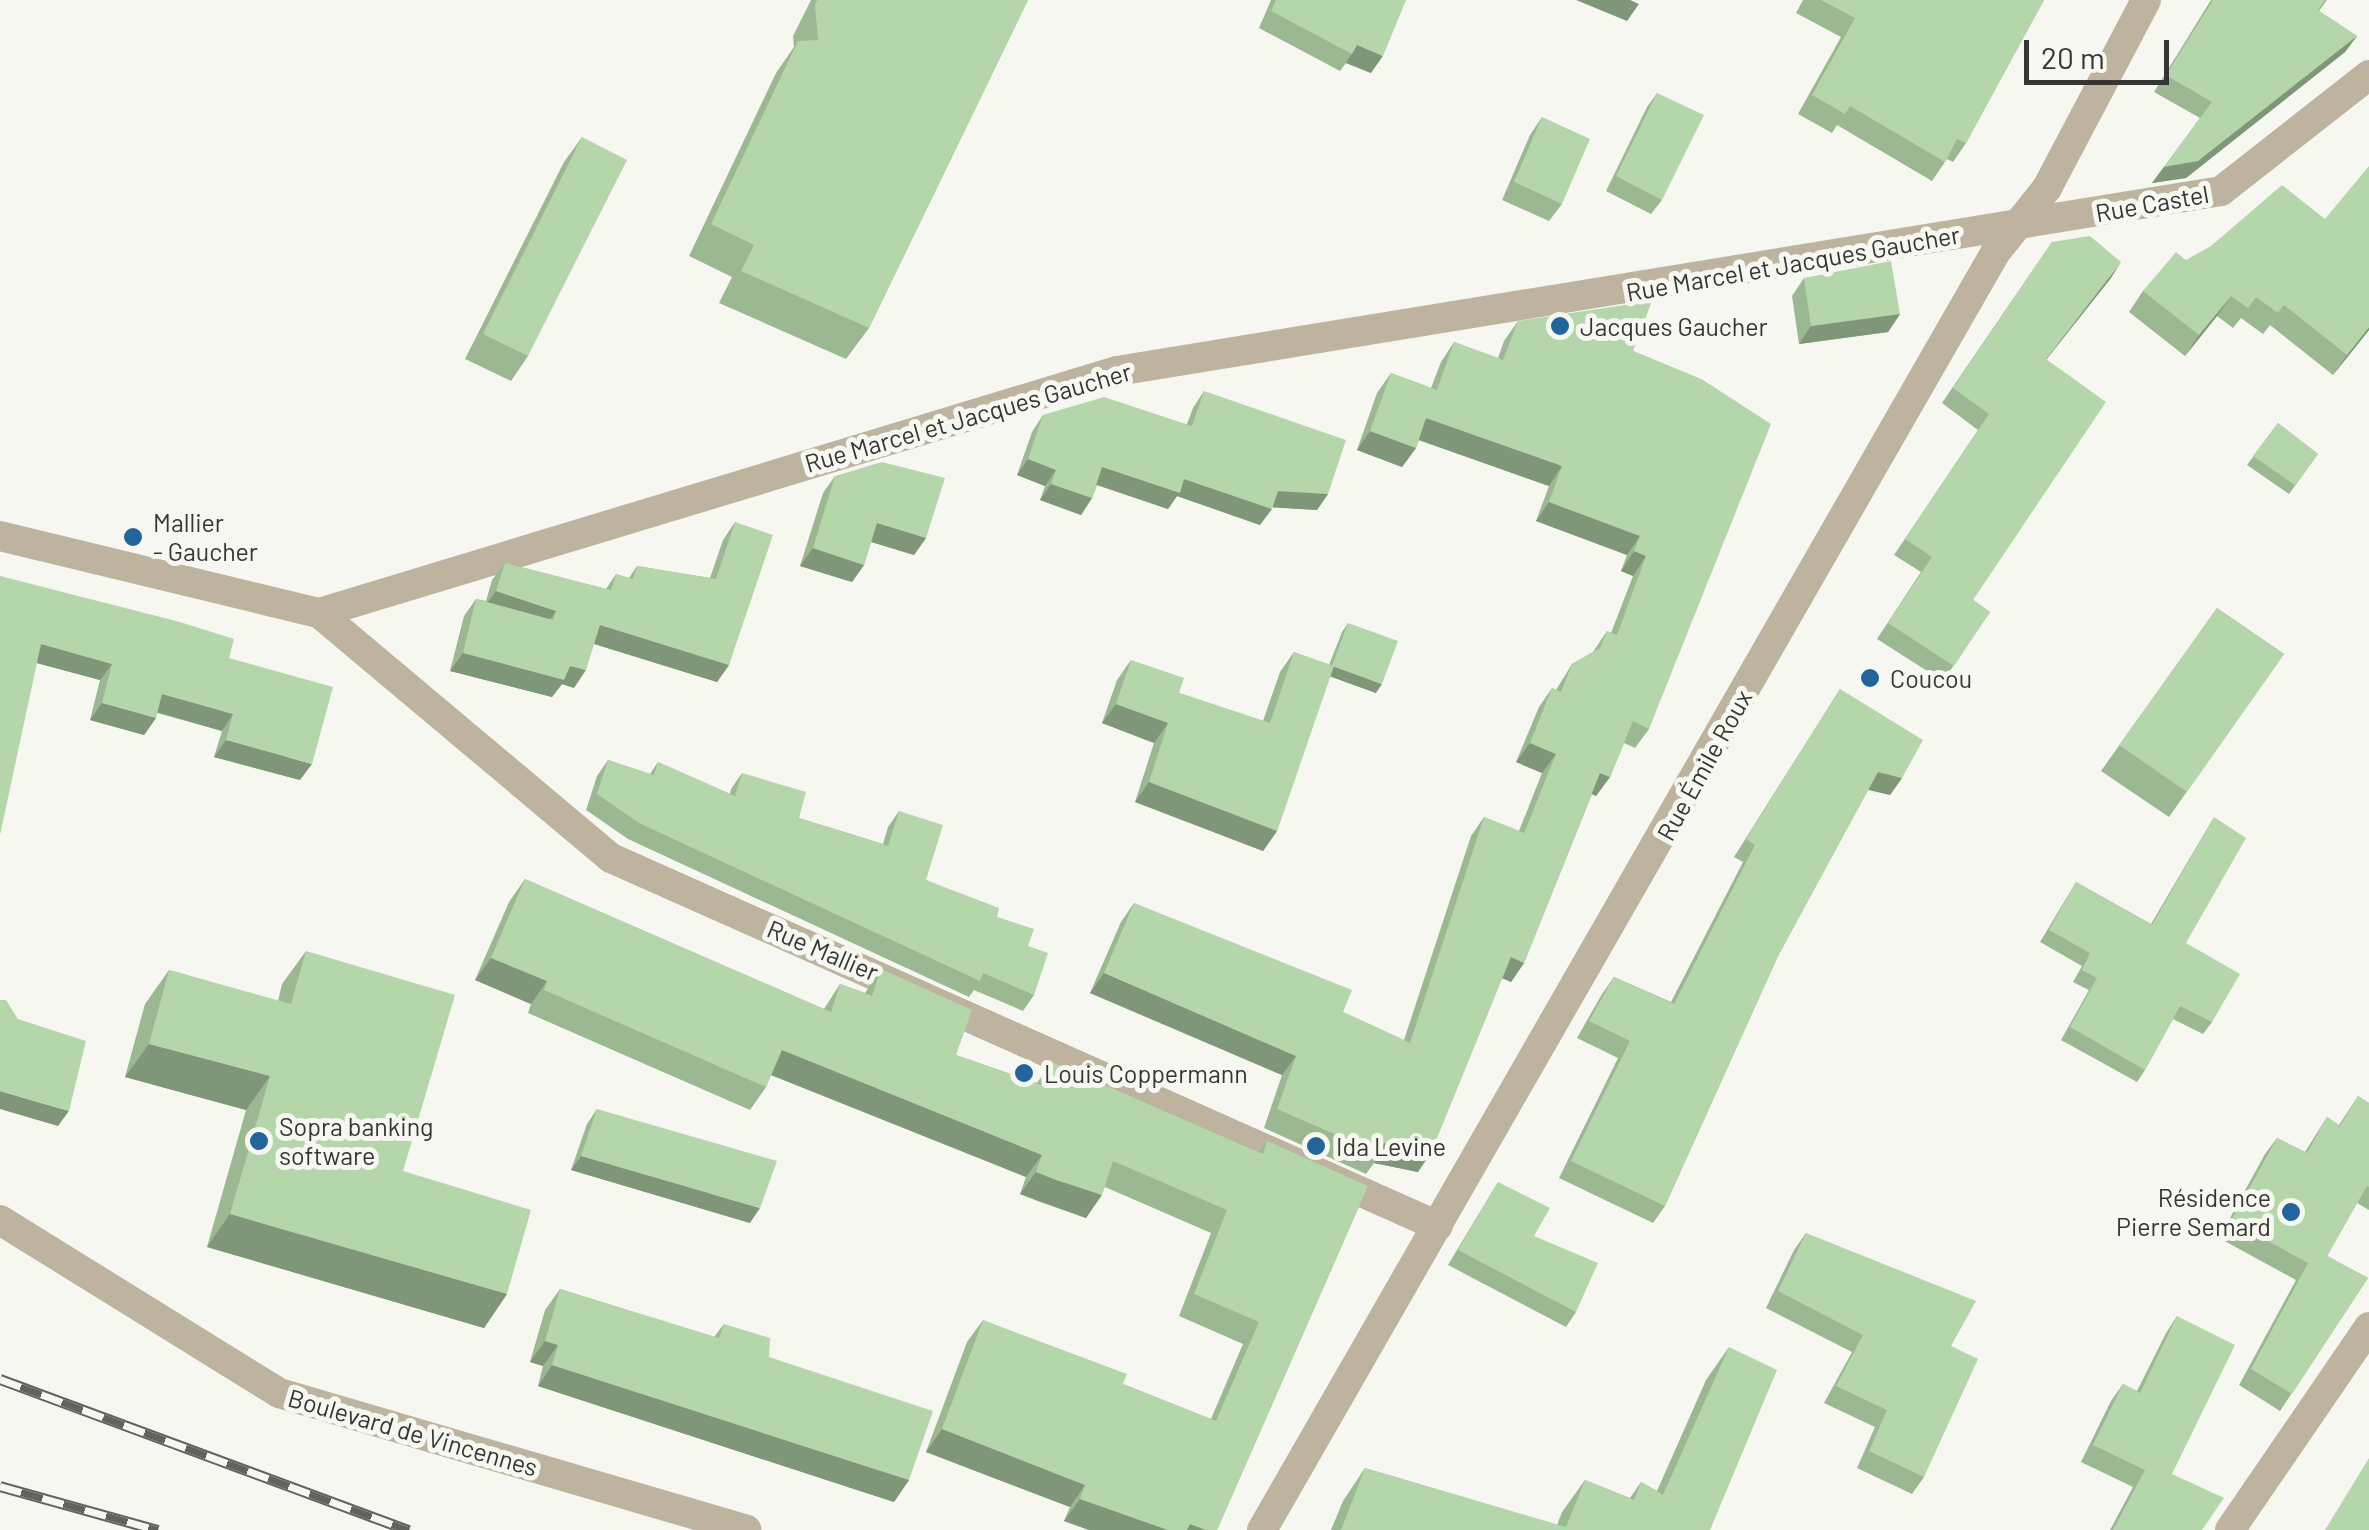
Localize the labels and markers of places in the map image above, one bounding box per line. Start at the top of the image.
place label: Jacques Gaucher [1580,311,1768,341]
marker: Jacques Gaucher [1549,315,1571,337]
place label: Mallier - Gaucher [153,508,258,567]
marker: Mallier - Gaucher [122,526,144,548]
place label: Coucou [1890,663,1972,693]
marker: Coucou [1859,667,1881,689]
place label: Louis Coppermann [1044,1058,1248,1088]
marker: Louis Coppermann [1013,1062,1035,1084]
place label: Sopra banking software [279,1112,433,1171]
marker: Sopra banking software [248,1130,270,1152]
place label: Ida Levine [1336,1131,1446,1161]
marker: Ida Levine [1305,1135,1327,1157]
place label: Résidence Pierre Semard [2116,1183,2271,1242]
marker: Résidence Pierre Semard [2280,1201,2302,1223]

